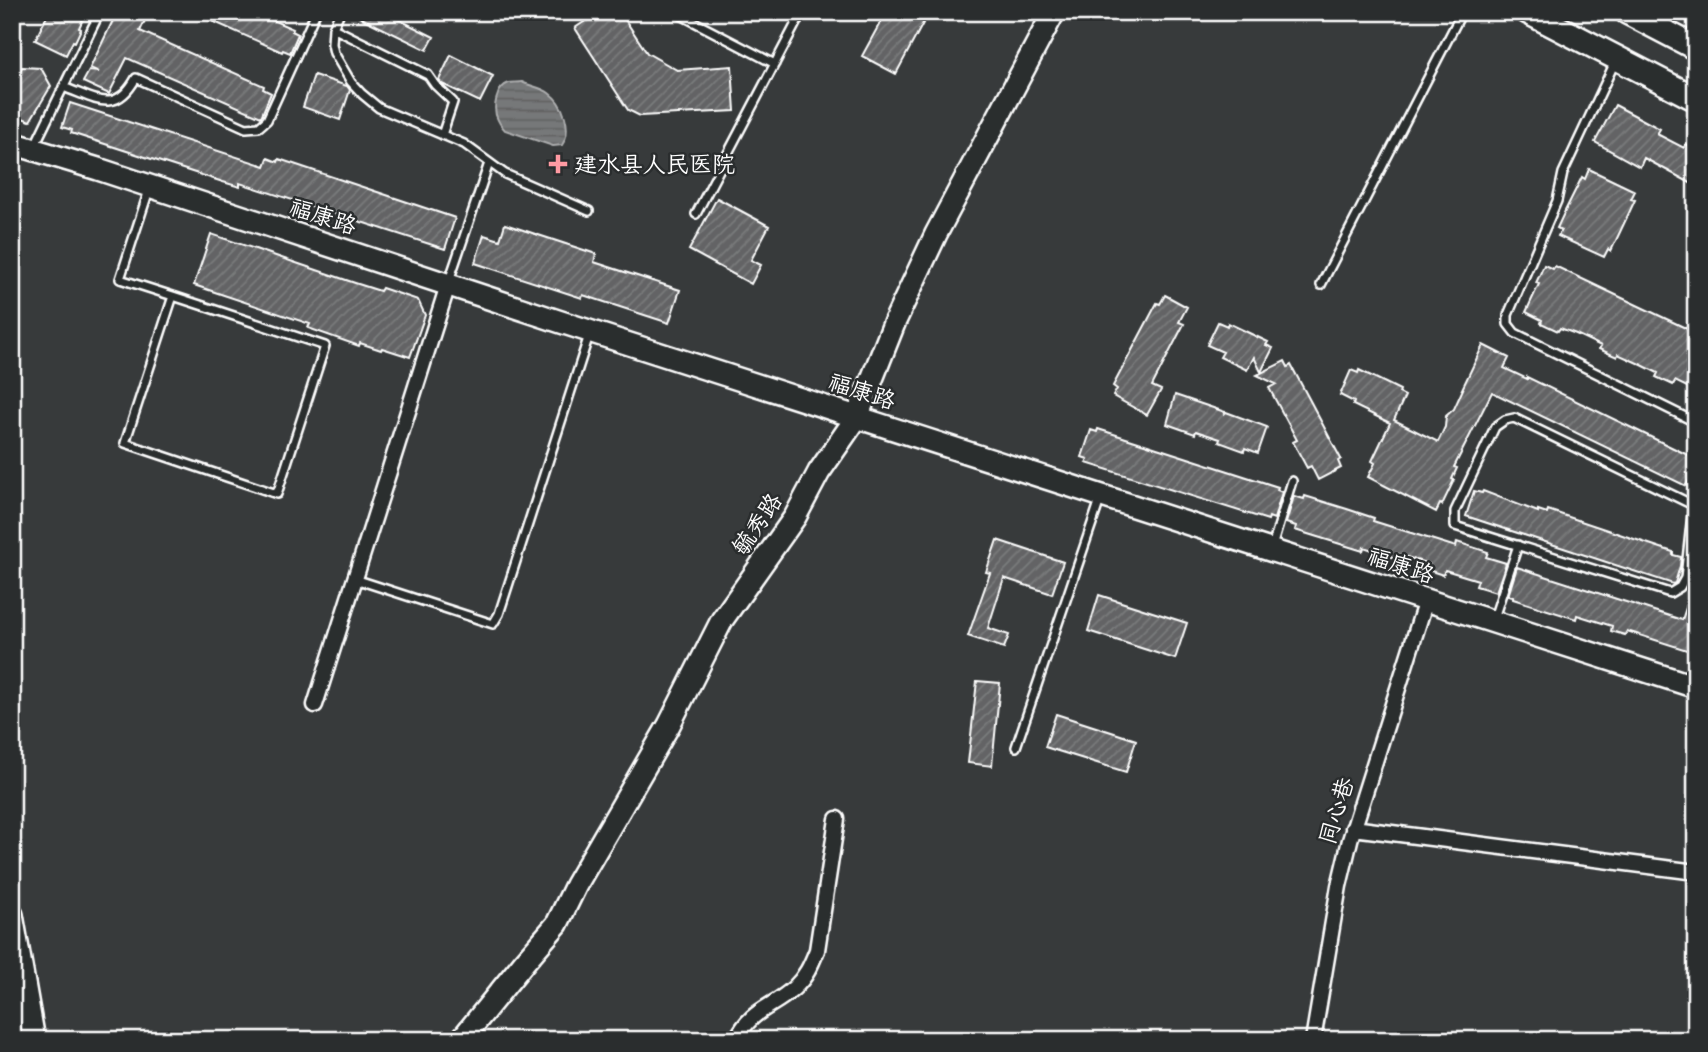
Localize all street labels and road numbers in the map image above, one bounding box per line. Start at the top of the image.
street label: 福康路 [286,192,360,240]
street label: 福康路 [825,367,899,415]
street label: 毓秀路 [726,488,788,560]
street label: 福康路 [1364,541,1438,589]
street label: 同心巷 [1313,773,1360,848]

